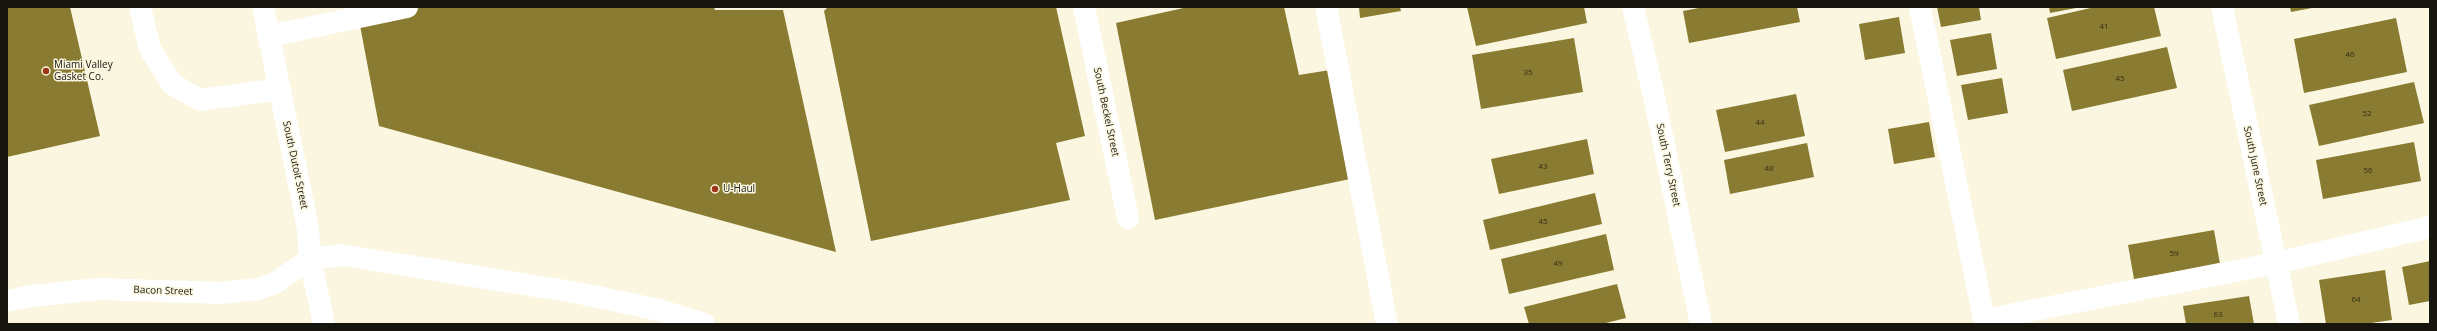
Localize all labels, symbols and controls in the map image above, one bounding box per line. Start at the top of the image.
house number: 41 [2099,22,2109,32]
house number: 46 [2345,50,2355,60]
place label: Miami Valley Gasket Co. [54,59,113,82]
marker: Miami Valley Gasket Co. [41,66,51,76]
street label: South Beckel Street [1091,66,1121,158]
house number: 35 [1523,68,1533,78]
house number: 45 [2115,74,2125,84]
house number: 52 [2362,109,2372,119]
house number: 44 [1755,118,1765,128]
street label: South Dutoit Street [280,120,310,210]
street label: South Terry Street [1653,122,1683,208]
street label: South June Street [2241,125,2269,207]
house number: 43 [1538,162,1548,172]
house number: 48 [1764,164,1774,174]
house number: 56 [2363,166,2373,176]
place label: U-Haul [723,183,755,195]
marker: U-Haul [710,184,720,194]
house number: 45 [1538,217,1548,227]
house number: 59 [2169,249,2179,259]
house number: 49 [1553,259,1563,269]
street label: Bacon Street [133,284,193,298]
house number: 64 [2351,295,2361,305]
house number: 63 [2213,310,2223,320]

